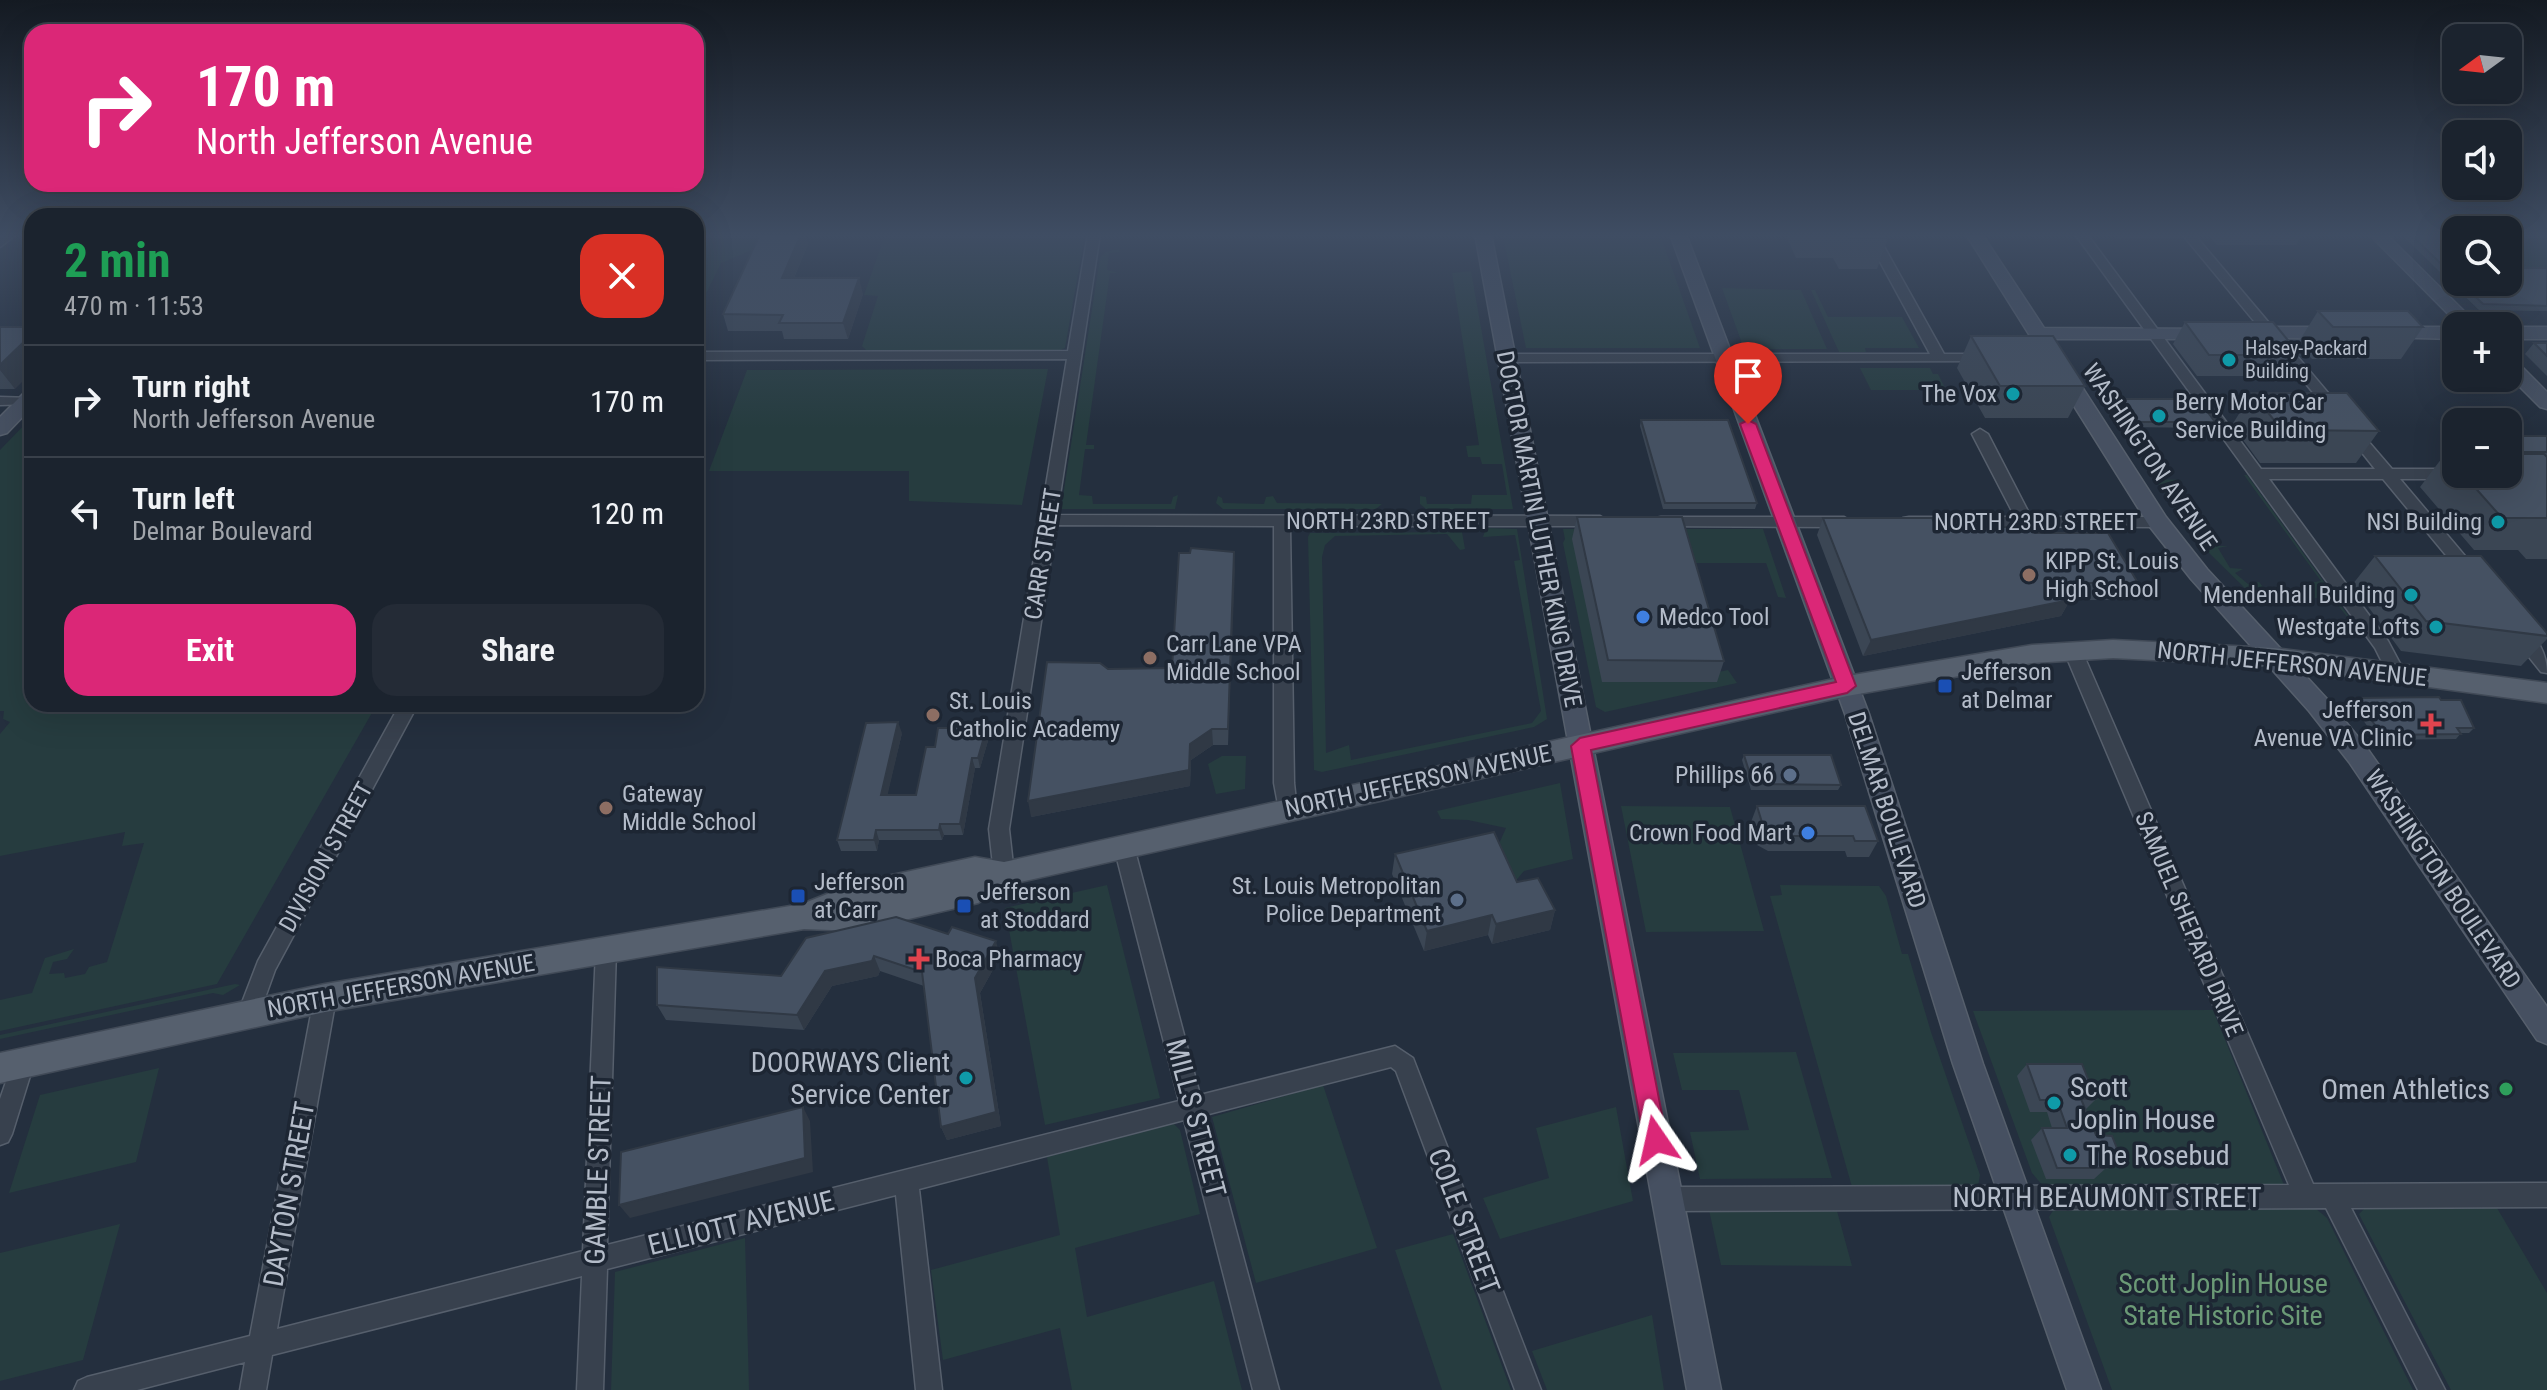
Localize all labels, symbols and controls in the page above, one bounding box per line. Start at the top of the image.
north arrow [2442,24,2522,104]
map controls [2442,24,2522,488]
text: 170 m [196,54,335,120]
icon: right [64,56,168,160]
button: sound [2442,120,2522,200]
text: North Jefferson Avenue [196,121,533,163]
button: search [2442,216,2522,296]
text: 2 min [64,232,171,289]
button: close [580,234,664,318]
text: 470 m · 11:53 [64,291,204,321]
button: + [2442,312,2522,392]
place label: Halsey-Packard Building [2245,336,2367,383]
pin [1714,342,1782,424]
street label: DOCTOR MARTIN LUTHER KING DRIVE [1491,348,1587,710]
marker: Halsey-Packard Building [2220,351,2238,369]
icon: arrive [1726,354,1770,398]
street label: WASHINGTON AVENUE [2077,358,2223,556]
text: Turn right [132,369,250,404]
icon: right [64,379,108,423]
place label: The Vox [1921,380,1997,408]
text: 170 m [590,384,664,419]
marker: The Vox [2004,385,2022,403]
place label: Berry Motor Car Service Building [2175,388,2326,444]
text: North Jefferson Avenue [132,404,375,434]
marker: Berry Motor Car Service Building [2150,407,2168,425]
button: − [2442,408,2522,488]
text: Turn left [132,481,235,516]
street label: CARR STREET [1019,486,1067,622]
icon: left [64,491,108,535]
text: 120 m [590,496,664,531]
street label: NORTH 23RD STREET [1286,507,1490,535]
street label: NORTH 23RD STREET [1934,508,2138,536]
place label: NSI Building [2367,508,2482,536]
marker: NSI Building [2489,513,2507,531]
text: Delmar Boulevard [132,516,313,546]
place label: KIPP St. Louis High School [2045,547,2179,603]
marker: KIPP St. Louis High School [2020,566,2038,584]
place label: Mendenhall Building [2203,581,2395,609]
marker: Mendenhall Building [2402,586,2420,604]
place label: Medco Tool [1659,603,1769,631]
button: Exit [64,604,356,696]
button: Share [372,604,664,696]
marker: Medco Tool [1634,608,1652,626]
place label: Westgate Lofts [2276,613,2420,641]
marker: Westgate Lofts [2427,618,2445,636]
place label: Carr Lane VPA Middle School [1166,630,1302,686]
street label: NORTH JEFFERSON AVENUE [2156,636,2428,692]
marker: Carr Lane VPA Middle School [1141,649,1159,667]
place label: Jefferson at Delmar [1961,658,2052,714]
marker: Jefferson at Delmar [1936,677,1954,695]
place label: St. Louis Catholic Academy [949,687,1120,743]
place label: Jefferson Avenue VA Clinic [2254,696,2413,752]
marker: St. Louis Catholic Academy [924,706,942,724]
street label: DELMAR BOULEVARD [1842,708,1932,912]
marker: Jefferson Avenue VA Clinic [2420,713,2442,735]
street label: NORTH JEFFERSON AVENUE [1283,739,1554,823]
place label: Phillips 66 [1675,761,1774,789]
street label: WASHINGTON BOULEVARD [2359,764,2527,994]
marker: Phillips 66 [1781,766,1799,784]
street label: DIVISION STREET [273,777,379,937]
place label: Gateway Middle School [622,780,756,836]
marker: Gateway Middle School [597,799,615,817]
street label: SAMUEL SHEPARD DRIVE [2129,807,2249,1041]
place label: Crown Food Mart [1629,819,1792,847]
marker: Crown Food Mart [1799,824,1817,842]
place label: Jefferson at Carr [814,868,905,924]
place label: St. Louis Metropolitan Police Department [1232,872,1441,928]
place label: Jefferson at Stoddard [980,878,1090,934]
marker: Jefferson at Carr [789,887,807,905]
marker: St. Louis Metropolitan Police Department [1448,891,1466,909]
marker: Jefferson at Stoddard [955,897,973,915]
place label: Boca Pharmacy [935,945,1083,973]
street label: NORTH JEFFERSON AVENUE [265,949,537,1023]
marker: Boca Pharmacy [910,950,928,968]
street label: MILLS STREET [1159,1035,1233,1201]
place label: DOORWAYS Client Service Center [751,1046,950,1111]
marker: DOORWAYS Client Service Center [957,1069,975,1087]
place label: Scott Joplin House [2070,1071,2215,1136]
place label: Omen Athletics [2321,1073,2490,1106]
street label: GAMBLE STREET [578,1075,618,1265]
marker: Omen Athletics [2497,1080,2515,1098]
marker: Scott Joplin House [2045,1094,2063,1112]
position arrow [1614,1098,1698,1182]
street label: DAYTON STREET [257,1099,321,1289]
place label: The Rosebud [2086,1139,2230,1172]
street label: COLE STREET [1421,1144,1507,1298]
marker: The Rosebud [2061,1146,2079,1164]
street label: NORTH BEAUMONT STREET [1952,1181,2262,1214]
street label: ELLIOTT AVENUE [644,1184,838,1262]
park label: Scott Joplin House State Historic Site [2118,1267,2328,1332]

